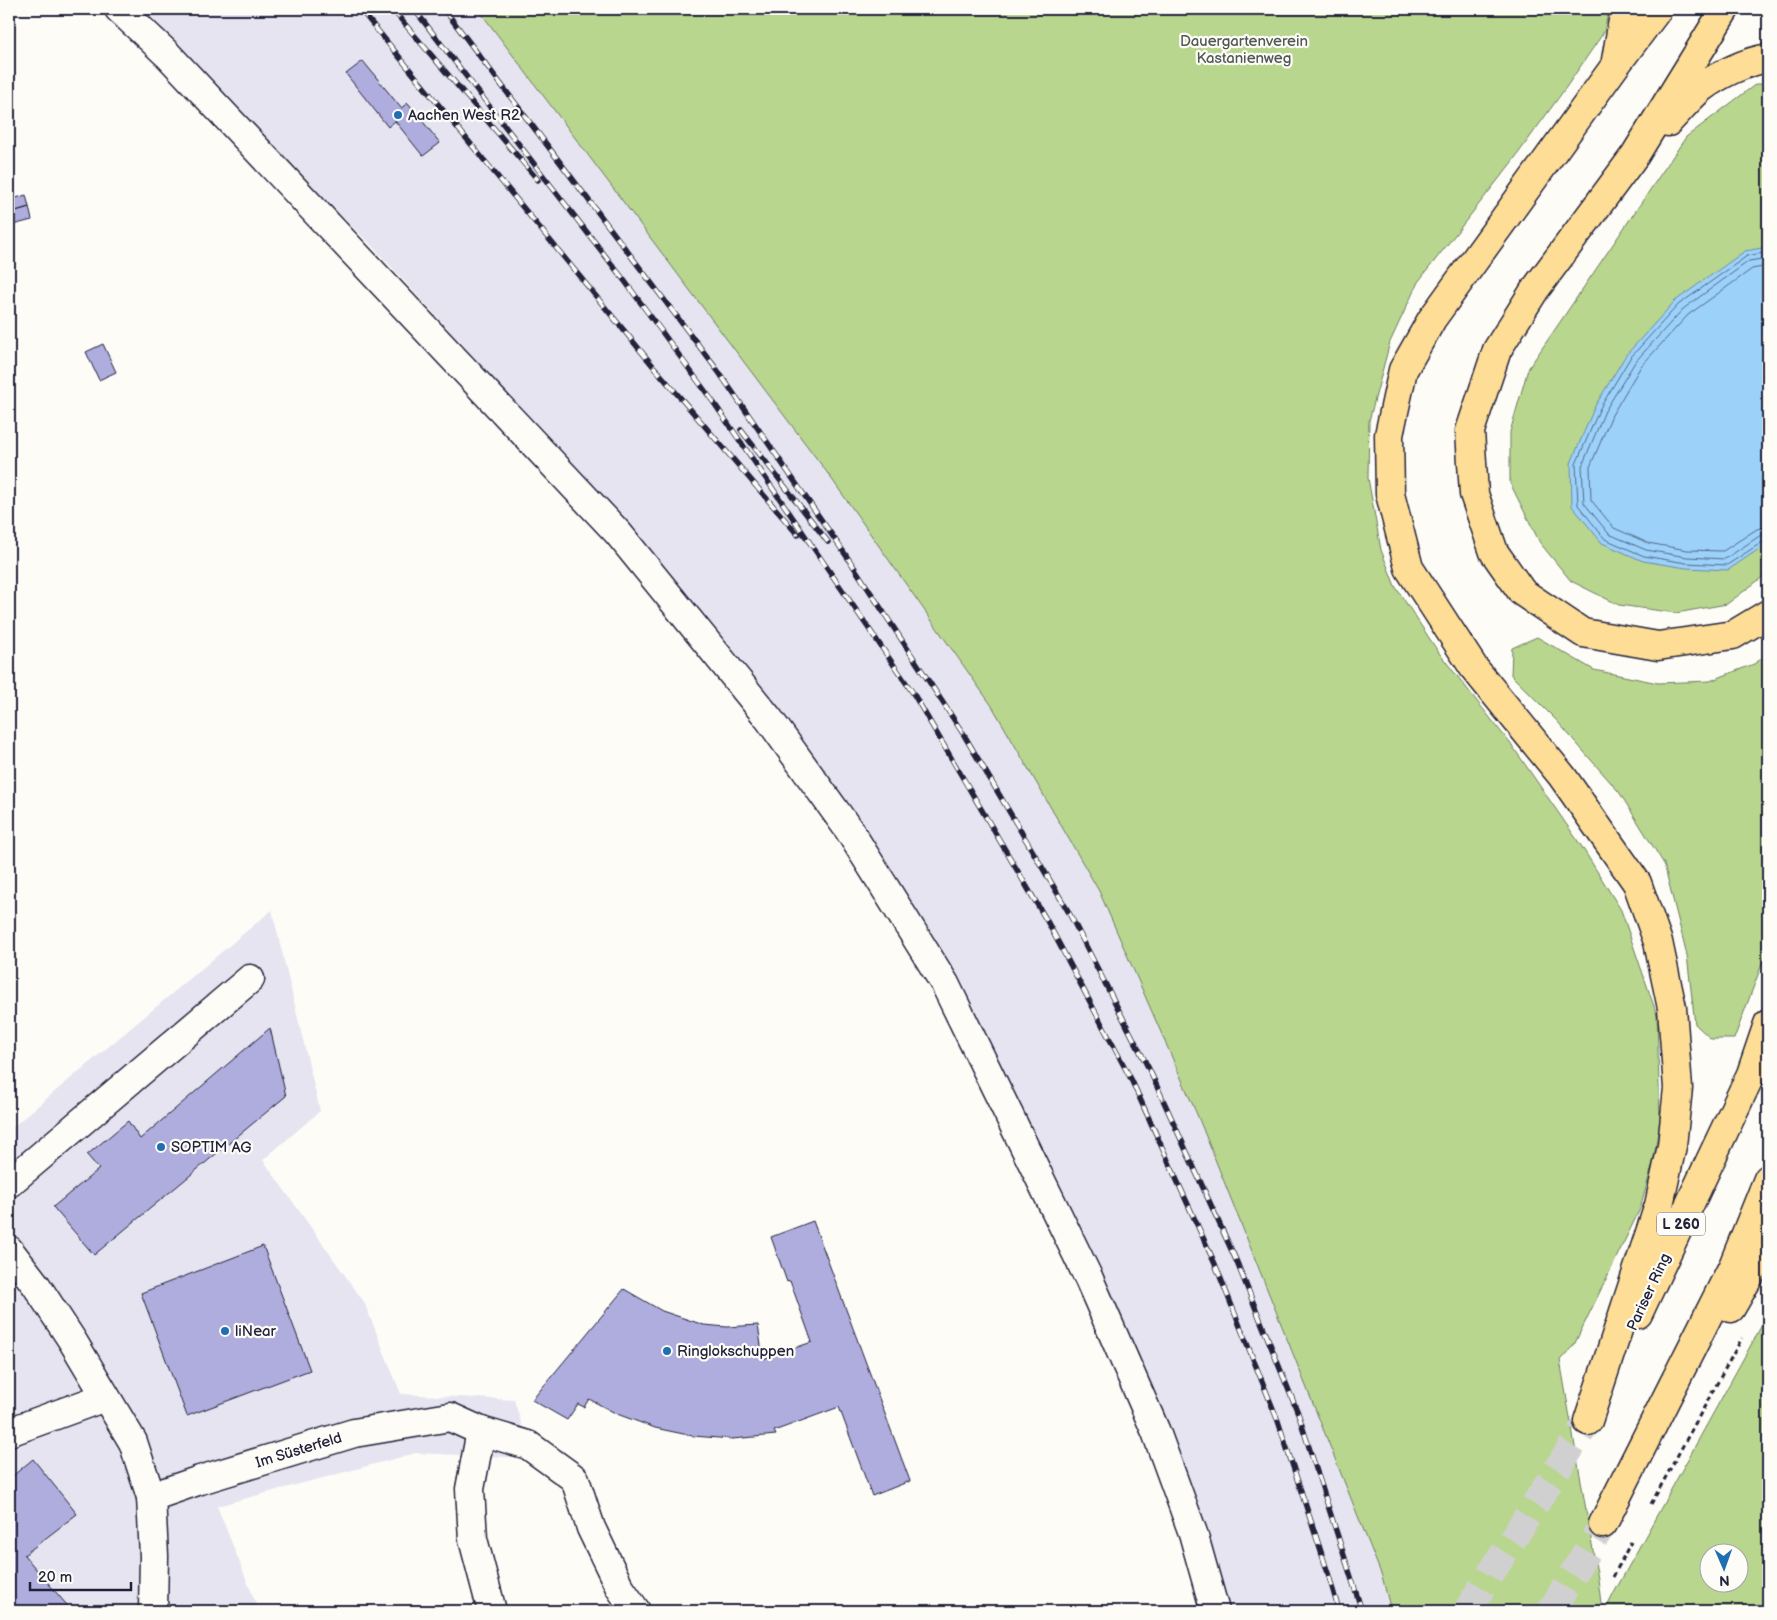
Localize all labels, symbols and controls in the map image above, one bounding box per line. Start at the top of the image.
park label: Dauergartenverein Kastanienweg [1180,32,1308,68]
place label: Aachen West R2 [408,106,520,125]
marker: Aachen West R2 [392,109,404,121]
place label: SOPTIM AG [171,1138,252,1157]
marker: SOPTIM AG [155,1141,167,1153]
road number: L 260 [1657,1212,1705,1236]
street label: Pariser Ring [1623,1250,1675,1334]
place label: liNear [235,1322,277,1341]
marker: liNear [219,1325,231,1337]
place label: Ringlokschuppen [677,1342,794,1361]
marker: Ringlokschuppen [661,1345,673,1357]
street label: Im Süsterfeld [253,1428,344,1472]
north arrow [1700,1542,1750,1592]
scale bar [30,1560,131,1592]
text: 20 m [38,1568,72,1587]
text: N [1719,1572,1730,1589]

